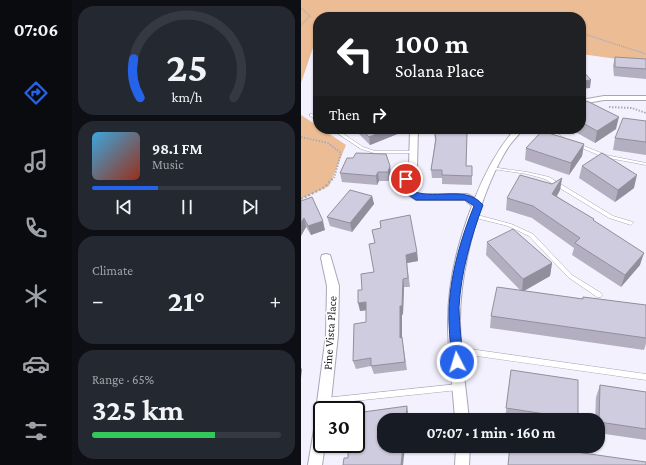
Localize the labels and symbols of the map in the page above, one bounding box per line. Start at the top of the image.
pin [389,162,423,196]
street label: Pine Vista Place [320,295,340,371]
position arrow [436,341,478,383]
speed limit sign: 30 [313,401,365,453]

